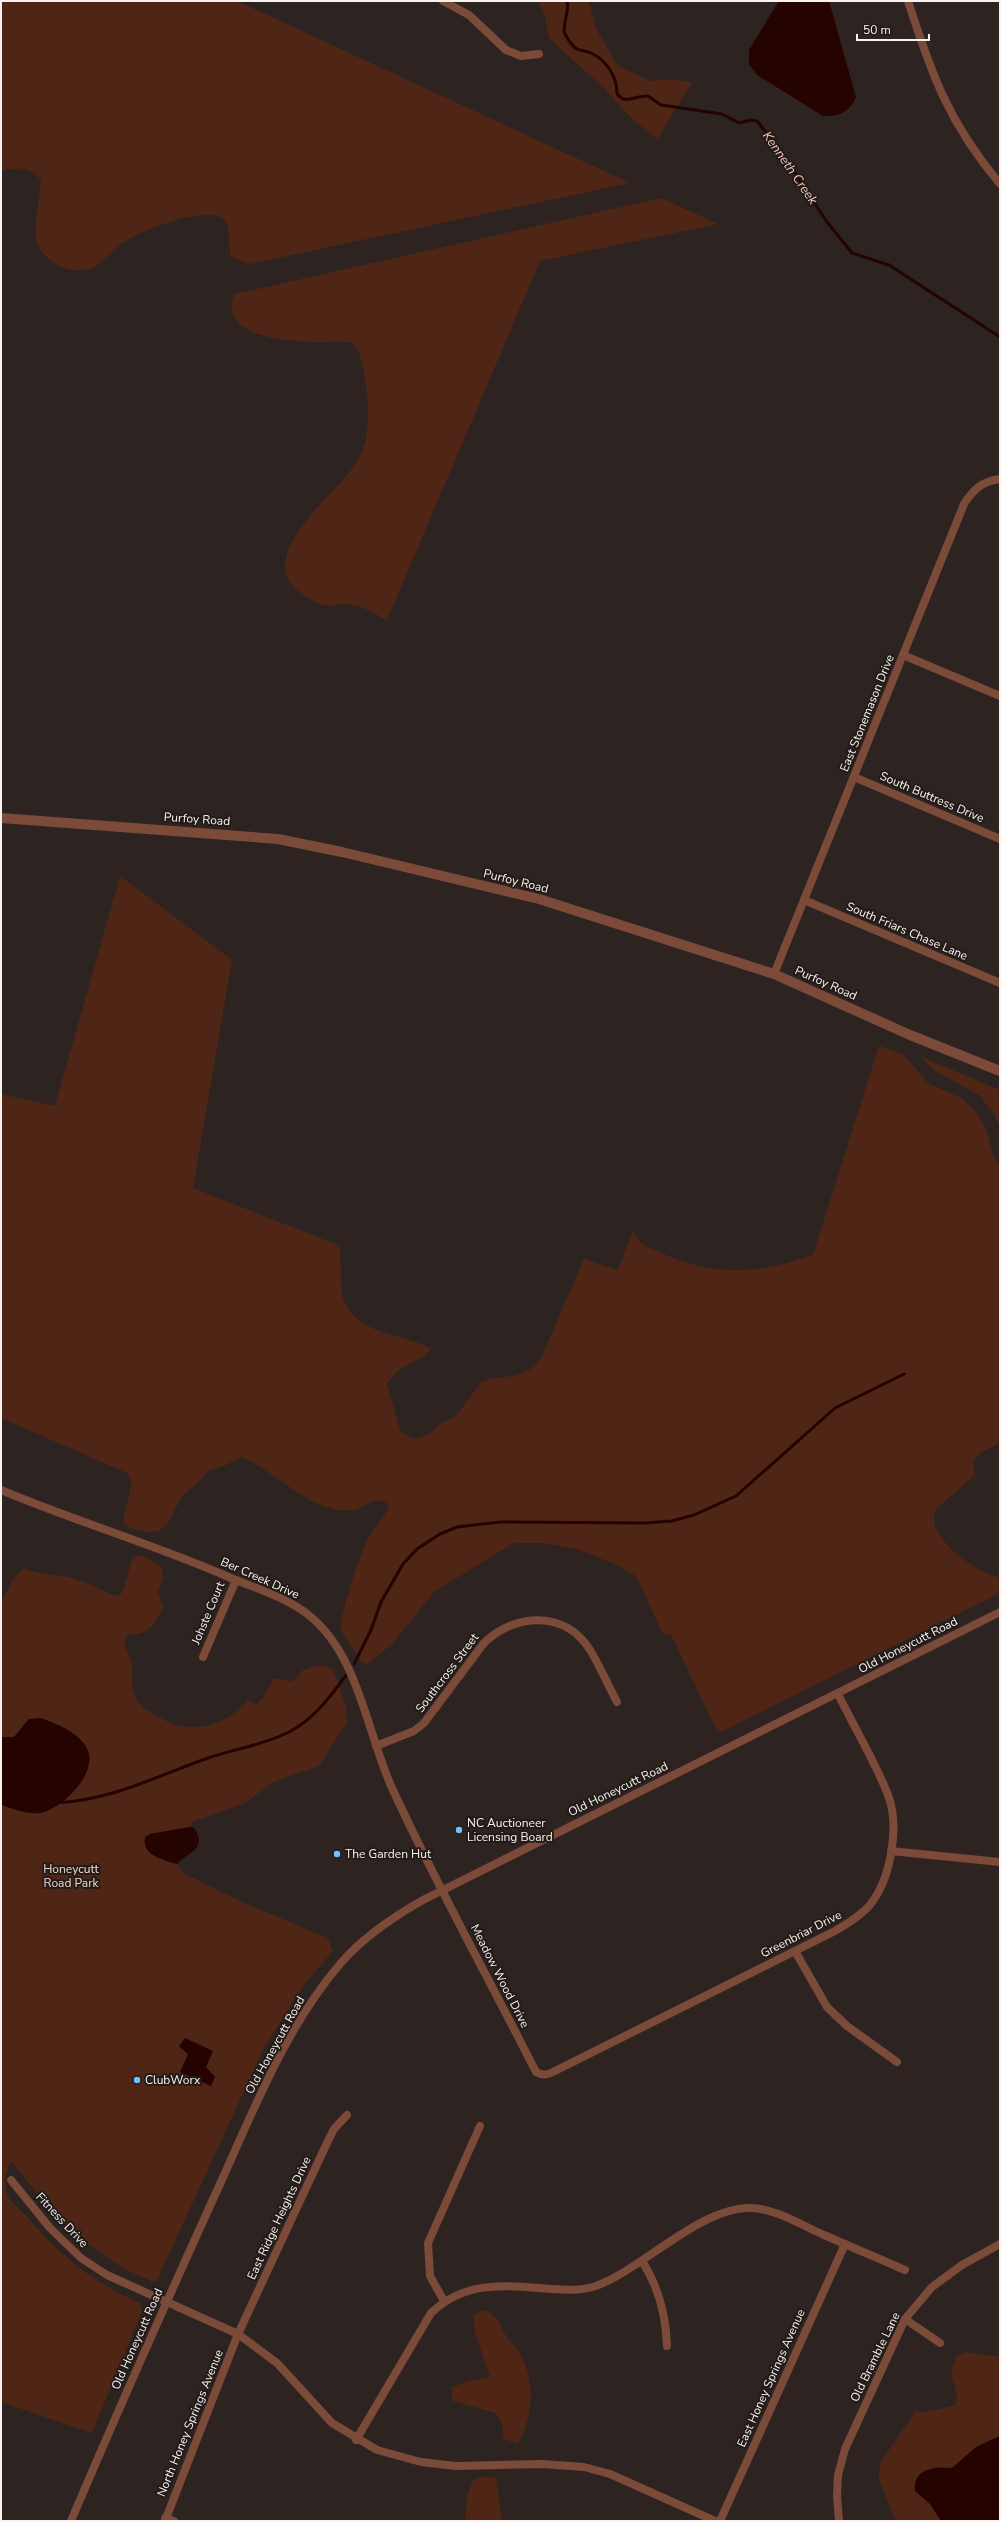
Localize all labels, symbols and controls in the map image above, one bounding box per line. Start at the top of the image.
scale bar [857,16,929,42]
text: 50 m [863,22,891,38]
water label: Kenneth Creek [758,128,822,209]
street label: East Stonemason Drive [836,652,898,774]
street label: South Buttress Drive [877,768,987,826]
street label: Purfoy Road [163,809,231,829]
street label: Purfoy Road [482,865,550,897]
street label: South Friars Chase Lane [844,898,970,964]
street label: Purfoy Road [792,962,860,1004]
street label: Ber Creek Drive [218,1554,302,1602]
street label: Johste Court [187,1579,229,1648]
street label: Old Honeycutt Road [856,1613,960,1677]
street label: Southcross Street [412,1629,483,1716]
street label: Old Honeycutt Road [565,1758,671,1820]
place label: NC Auctioneer Licensing Board [467,1815,553,1845]
marker: NC Auctioneer Licensing Board [454,1825,464,1835]
place label: The Garden Hut [345,1846,432,1862]
marker: The Garden Hut [332,1849,342,1859]
park label: Honeycutt Road Park [43,1861,100,1891]
street label: Greenbriar Drive [758,1907,844,1961]
street label: Meadow Wood Drive [467,1922,533,2030]
street label: Old Honeycutt Road [242,1993,308,2097]
place label: ClubWorx [145,2072,201,2088]
marker: ClubWorx [132,2075,142,2085]
street label: East Ridge Heights Drive [243,2154,315,2282]
street label: Fitness Drive [32,2189,92,2251]
street label: Old Honeycutt Road [107,2286,167,2392]
street label: East Honey Springs Avenue [733,2306,809,2450]
street label: Old Bramble Lane [846,2310,904,2404]
street label: North Honey Springs Avenue [153,2347,227,2499]

